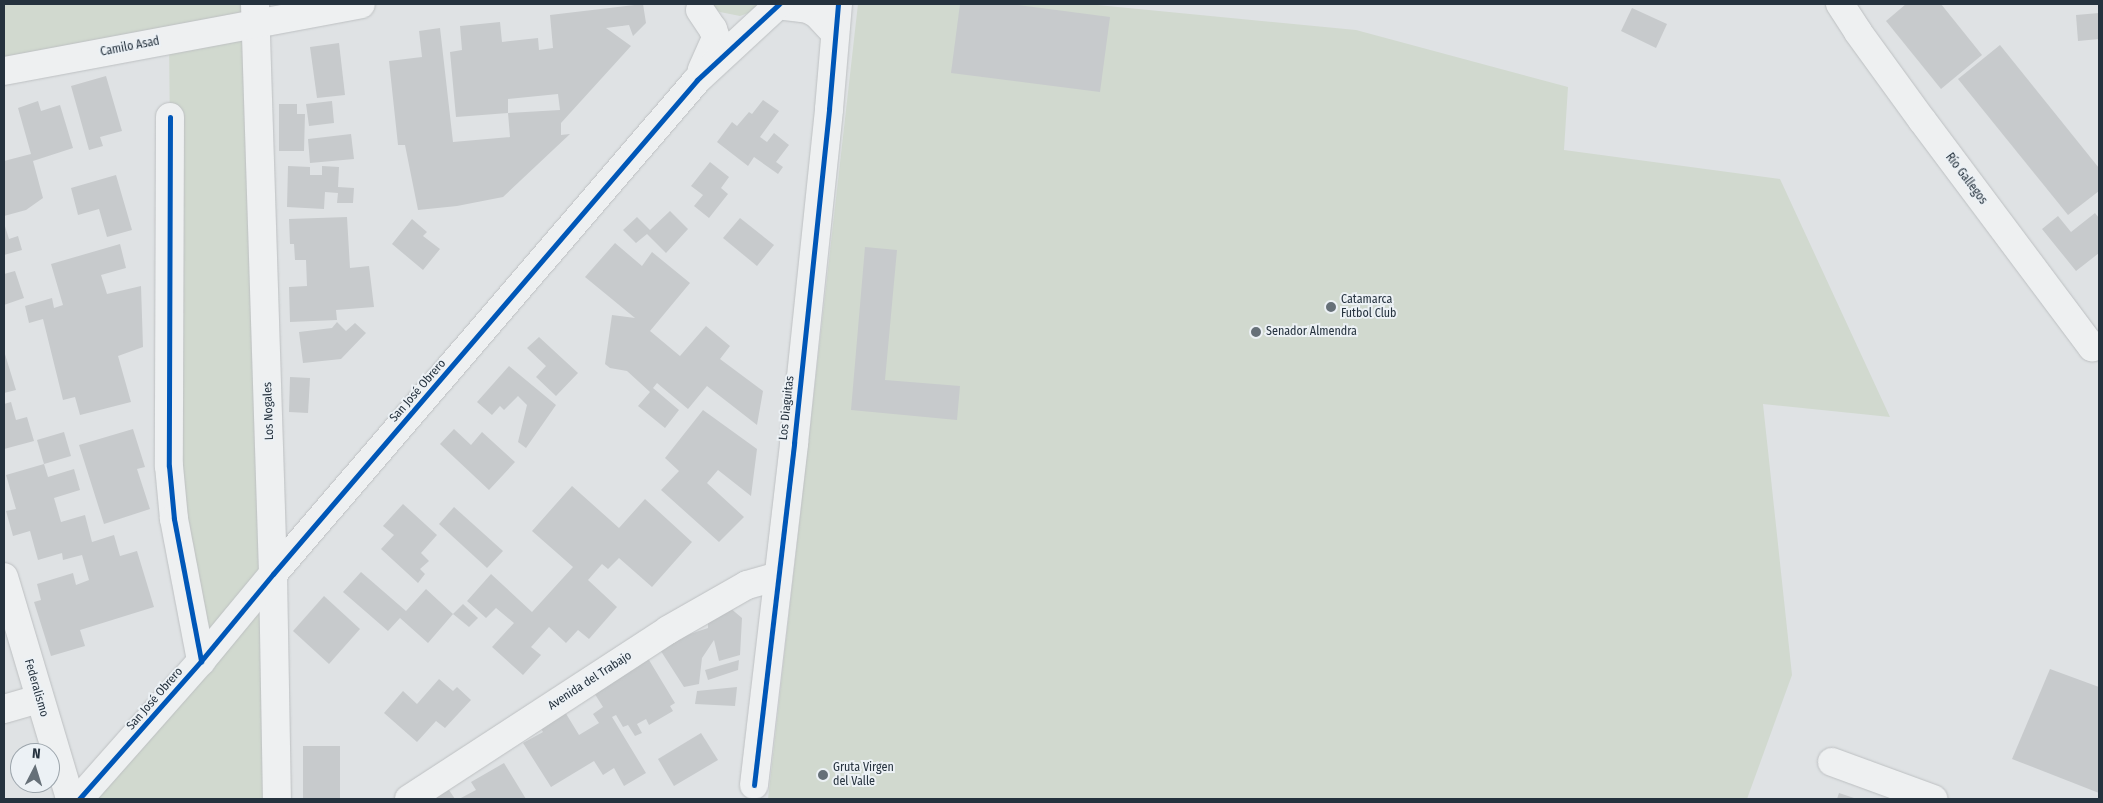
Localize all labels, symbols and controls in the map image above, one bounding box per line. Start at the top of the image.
street label: Camilo Asad [99,34,161,60]
street label: Río Gallegos [1942,151,1990,207]
place label: Catamarca Futbol Club [1341,293,1396,321]
marker: Catamarca Futbol Club [1325,301,1337,313]
place label: Senador Almendra [1266,325,1357,339]
marker: Senador Almendra [1250,326,1262,338]
street label: San José Obrero [387,357,449,425]
street label: Los Diaguitas [776,375,798,441]
street label: Los Nogales [261,382,277,440]
street label: Avenida del Trabajo [546,649,634,713]
street label: Federalismo [21,657,51,719]
street label: San José Obrero [124,665,186,733]
north arrow [10,743,60,793]
text: N [31,745,41,762]
place label: Gruta Virgen del Valle [833,761,894,789]
marker: Gruta Virgen del Valle [817,769,829,781]

